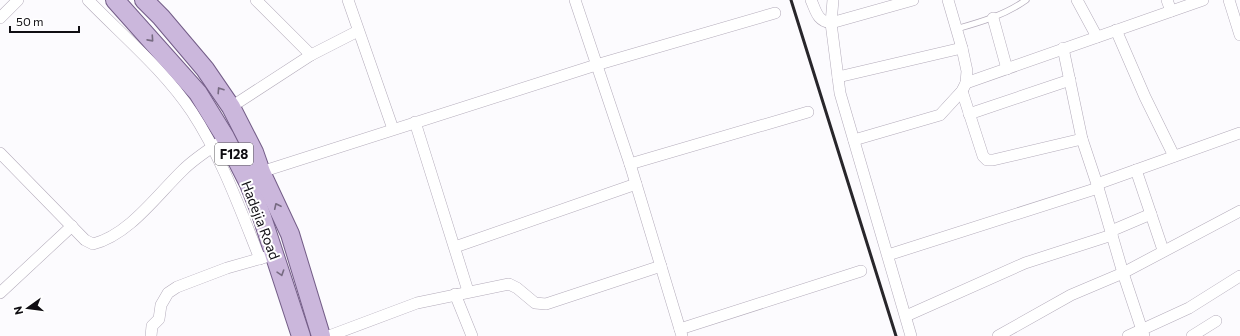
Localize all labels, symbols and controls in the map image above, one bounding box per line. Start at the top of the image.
scale bar [10,8,79,34]
text: 50 m [16,14,44,28]
one-way arrow [147,34,154,42]
one-way arrow [218,87,225,94]
road number: F128 [215,143,253,165]
street label: Hadejia Road [238,178,284,262]
one-way arrow [274,203,282,211]
one-way arrow [276,269,284,276]
north arrow [8,288,48,328]
text: N [11,305,25,316]

